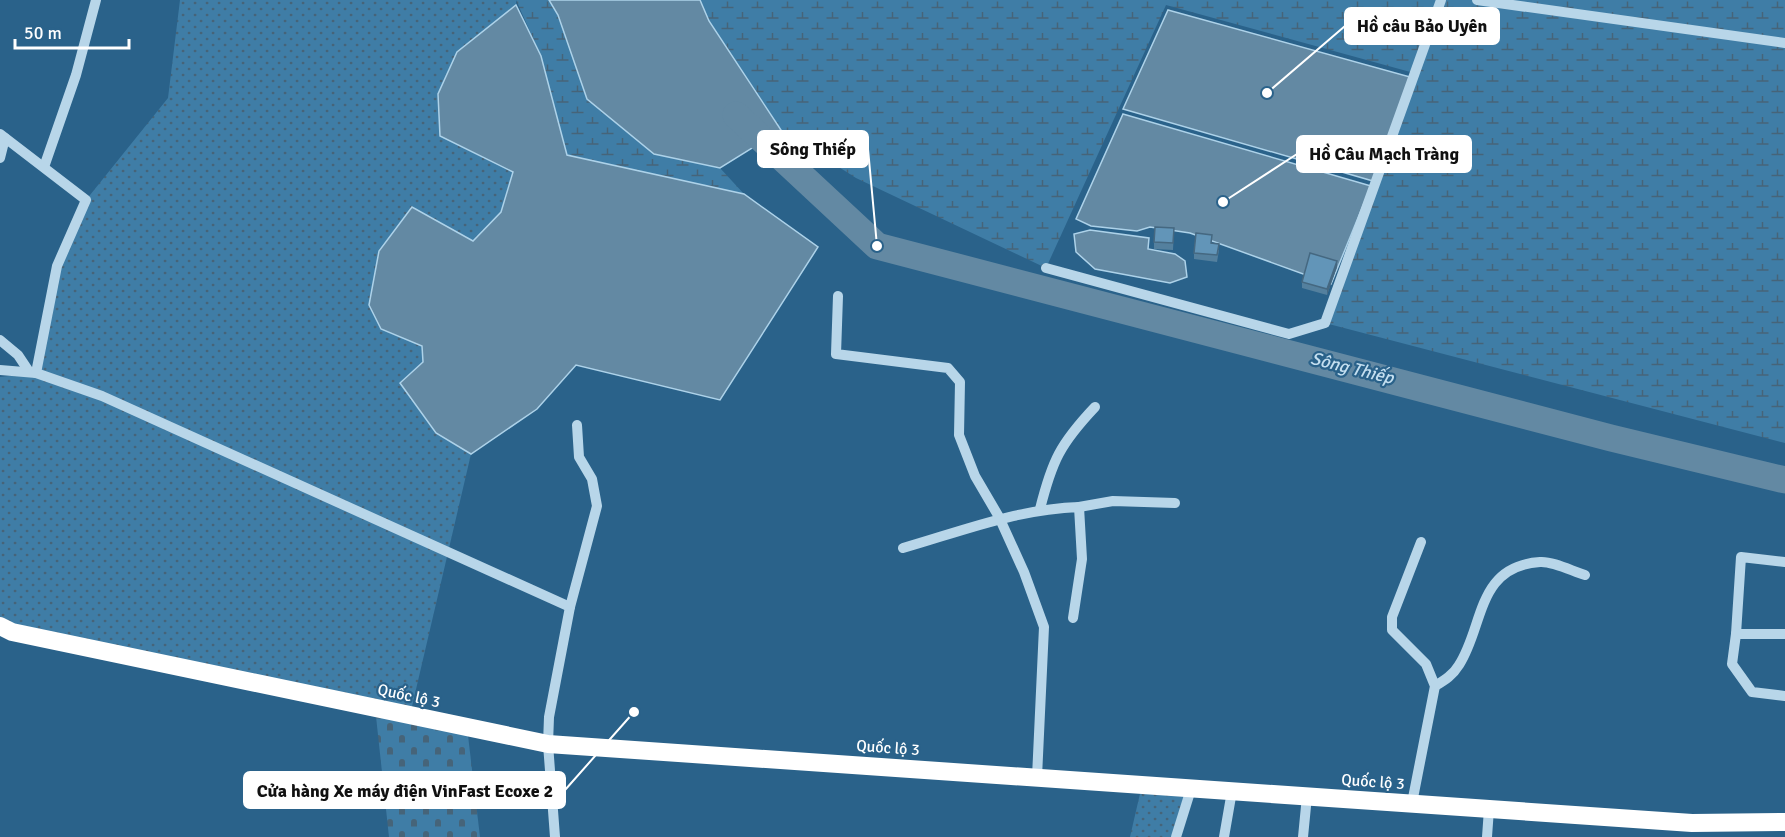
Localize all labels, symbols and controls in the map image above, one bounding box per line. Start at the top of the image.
callout: Hồ câu Bảo Uyên [1345,8,1499,44]
scale bar [15,12,129,50]
text: Hồ câu Bảo Uyên [1357,15,1487,37]
text: 50 m [24,22,62,44]
callout: Sông Thiếp [758,131,868,167]
callout: Hồ Câu Mạch Tràng [1297,136,1471,172]
text: Sông Thiếp [770,138,856,160]
text: Hồ Câu Mạch Tràng [1309,143,1459,165]
water label: Sông Thiếp [1308,347,1397,389]
street label: Quốc lộ 3 [376,680,442,712]
street label: Quốc lộ 3 [856,736,920,760]
street label: Quốc lộ 3 [1341,770,1405,794]
callout: Cửa hàng Xe máy điện VinFast Ecoxe 2 [244,772,565,808]
text: Cửa hàng Xe máy điện VinFast Ecoxe 2 [257,780,553,802]

